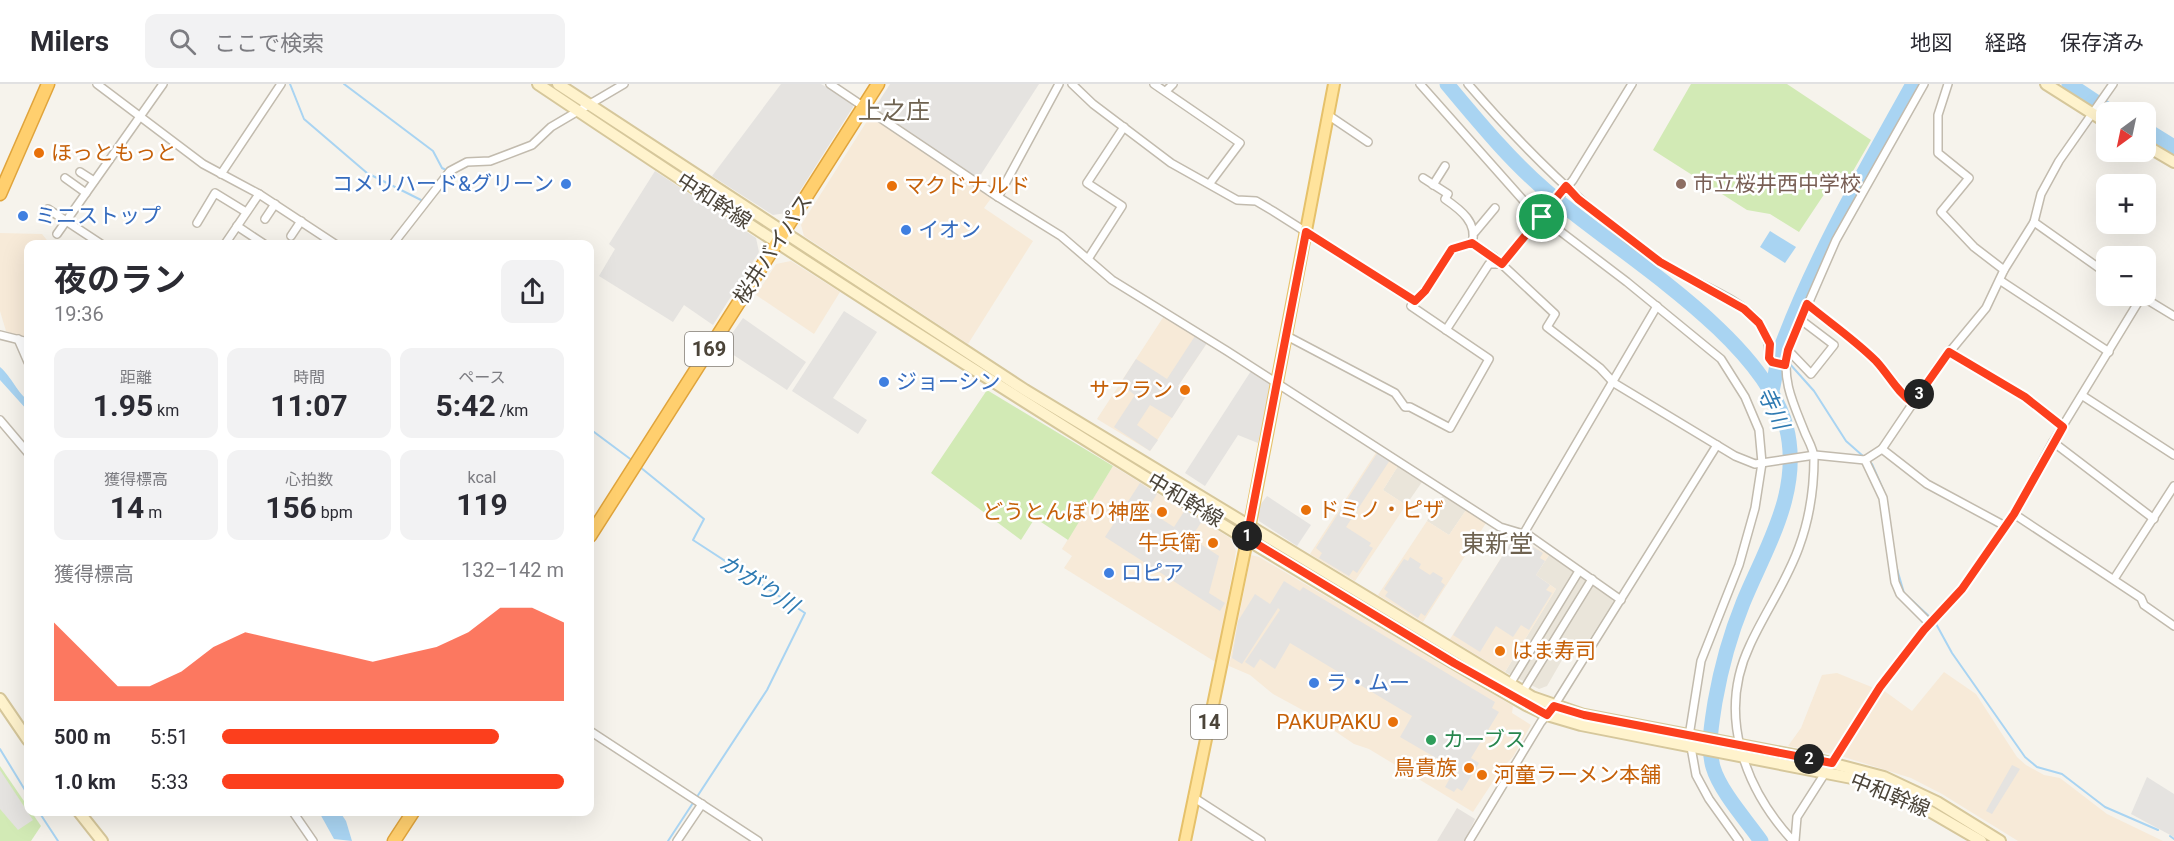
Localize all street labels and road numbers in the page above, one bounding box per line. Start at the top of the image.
street label: 中和幹線 [672,168,756,234]
street label: 桜井バイパス [729,190,817,308]
road number: 169 [685,332,733,366]
street label: 中和幹線 [1143,468,1227,532]
road number: 14 [1191,705,1227,739]
street label: 中和幹線 [1847,768,1933,822]

